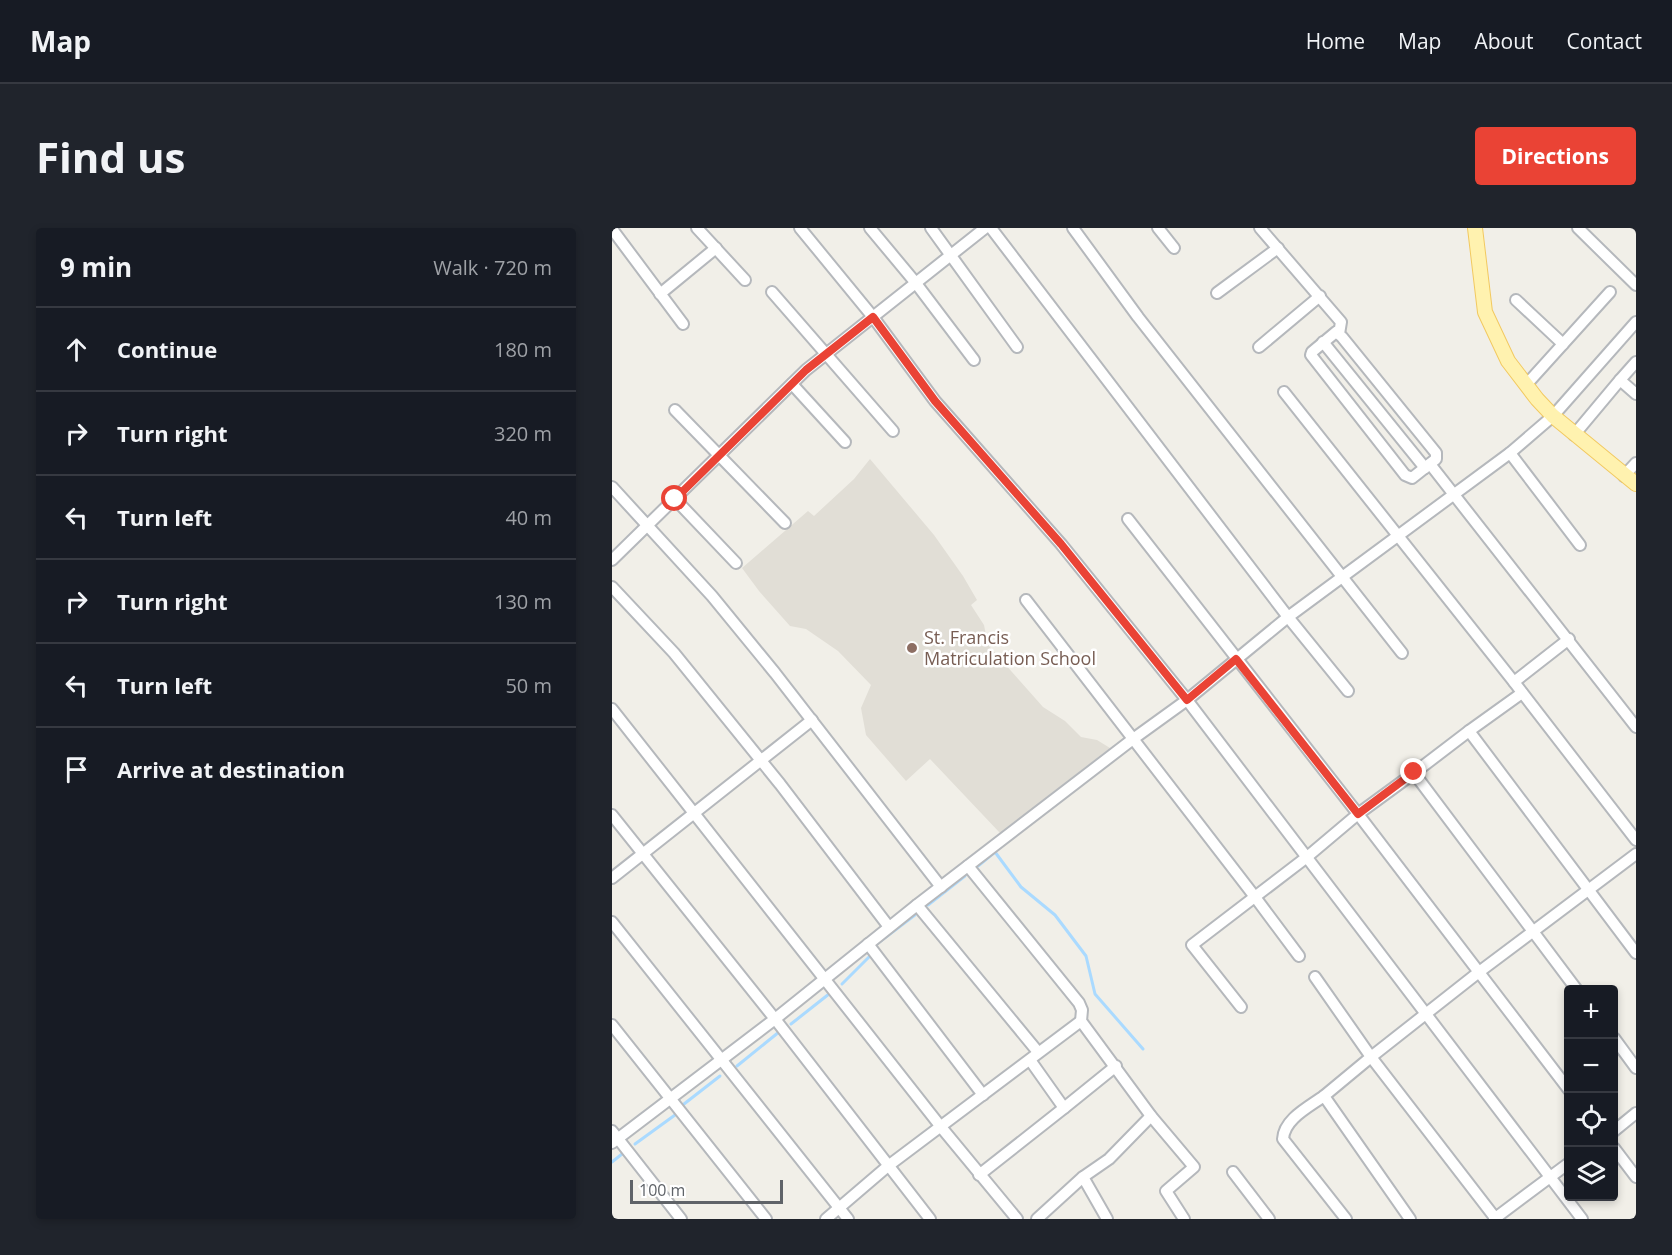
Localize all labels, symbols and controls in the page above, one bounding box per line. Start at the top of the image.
text: Map [30,22,91,60]
text: Home [1306,27,1365,55]
text: Map [1398,27,1441,55]
text: About [1474,27,1534,55]
text: Contact [1567,27,1642,55]
button: Directions [1475,127,1636,185]
text: Find us [36,128,185,185]
text: 9 min [60,249,132,285]
text: Walk · 720 m [433,254,552,281]
icon: ahead [60,333,93,366]
text: Continue [117,334,217,364]
text: 180 m [494,336,552,363]
icon: right [60,417,93,450]
text: Turn right [117,418,228,448]
text: 320 m [494,420,552,447]
route start [661,485,687,511]
icon: left [60,501,93,534]
text: Turn left [117,502,212,532]
text: 40 m [505,504,552,531]
icon: right [60,585,93,618]
text: Turn right [117,586,228,616]
text: 130 m [494,588,552,615]
place label: St. Francis Matriculation School [924,625,1096,670]
marker: St. Francis Matriculation School [905,641,919,655]
icon: left [60,669,93,702]
text: Turn left [117,670,212,700]
text: 50 m [505,672,552,699]
icon: arrive [60,753,93,786]
text: Arrive at destination [117,754,345,784]
route end [1400,758,1426,784]
map controls [1564,985,1618,1201]
button: + [1564,985,1618,1039]
button: − [1564,1039,1618,1093]
button: locate [1564,1093,1618,1147]
button: layers [1564,1147,1618,1201]
scale bar [630,1177,783,1204]
text: 100 m [639,1179,685,1201]

